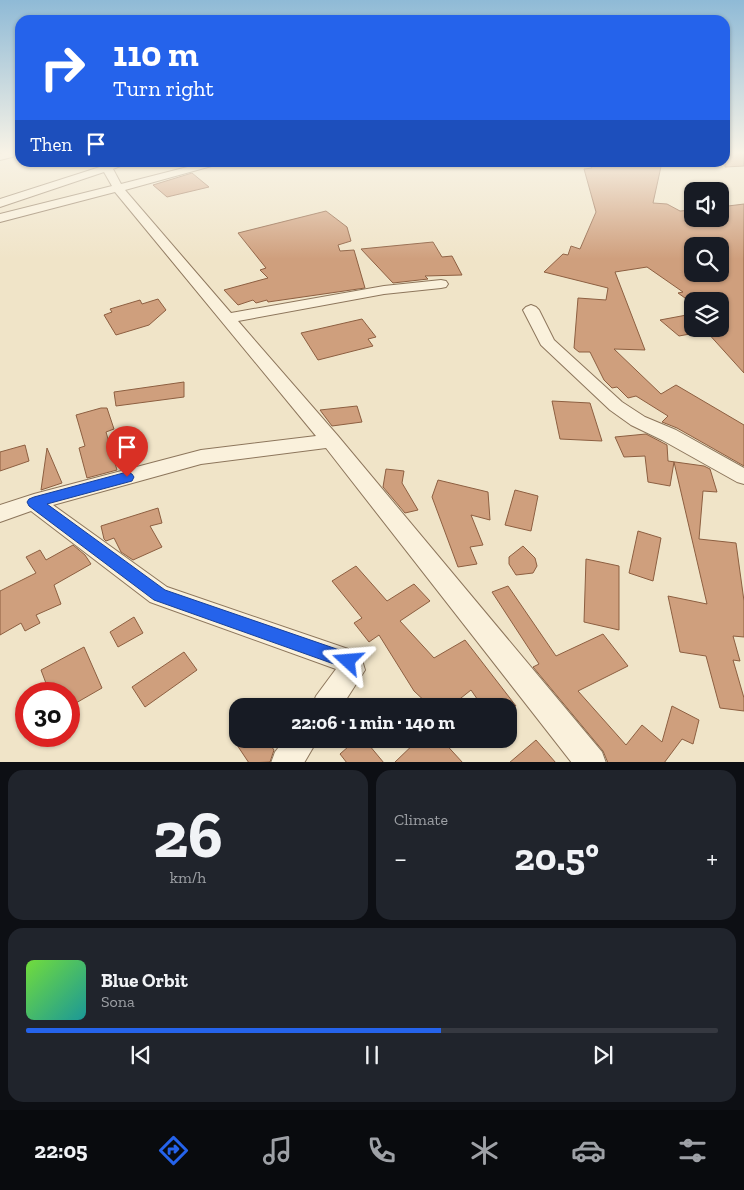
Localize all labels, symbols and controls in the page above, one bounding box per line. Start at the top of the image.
text: 110 m [113,33,199,75]
icon: right [30,35,95,100]
text: Turn right [113,75,214,102]
icon: arrive [82,130,110,158]
text: Then [30,133,72,156]
map controls [684,182,729,337]
button: sound [684,182,729,227]
button: search [684,237,729,282]
button: layers [684,292,729,337]
pin [106,426,148,477]
icon: arrive [113,433,141,461]
position arrow [321,634,373,686]
speed limit sign: 30 [15,682,80,747]
text: 22:06 · 1 min · 140 m [291,711,455,734]
text: 26 [153,796,223,874]
text: Climate [394,810,448,829]
text: 20.5° [514,834,599,880]
text: − [394,842,407,875]
text: + [706,842,718,875]
text: km/h [170,868,206,887]
text: Blue Orbit [101,969,188,992]
text: Sona [101,992,135,1011]
icon: previous [127,1041,155,1069]
icon: pause [358,1041,386,1069]
icon: next [589,1041,617,1069]
icon: directions [156,1133,191,1168]
icon: music [260,1133,295,1168]
icon: phone [364,1133,399,1168]
icon: climate [467,1133,502,1168]
icon: car [571,1133,606,1168]
icon: filters [675,1133,710,1168]
text: 22:05 [34,1137,88,1164]

